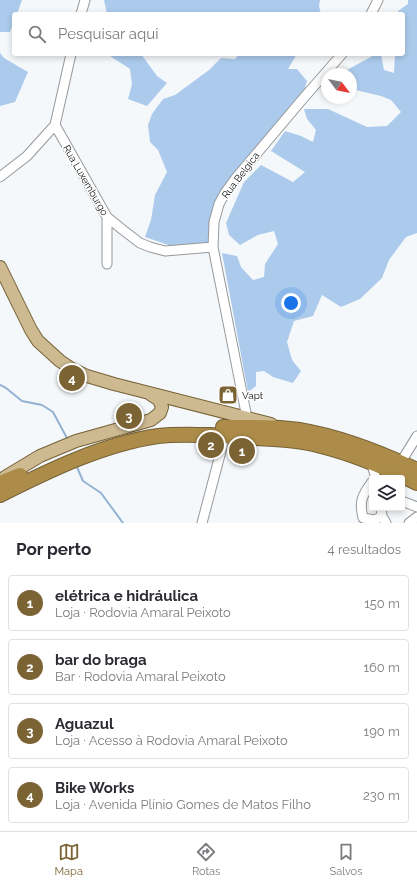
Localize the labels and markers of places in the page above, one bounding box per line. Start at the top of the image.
pin: 4 [59,363,85,393]
shop icon: Vapt [217,384,239,406]
place label: Vapt [242,390,264,401]
pin: 3 [116,401,142,431]
pin: 2 [198,430,224,460]
pin: 1 [229,436,255,466]

